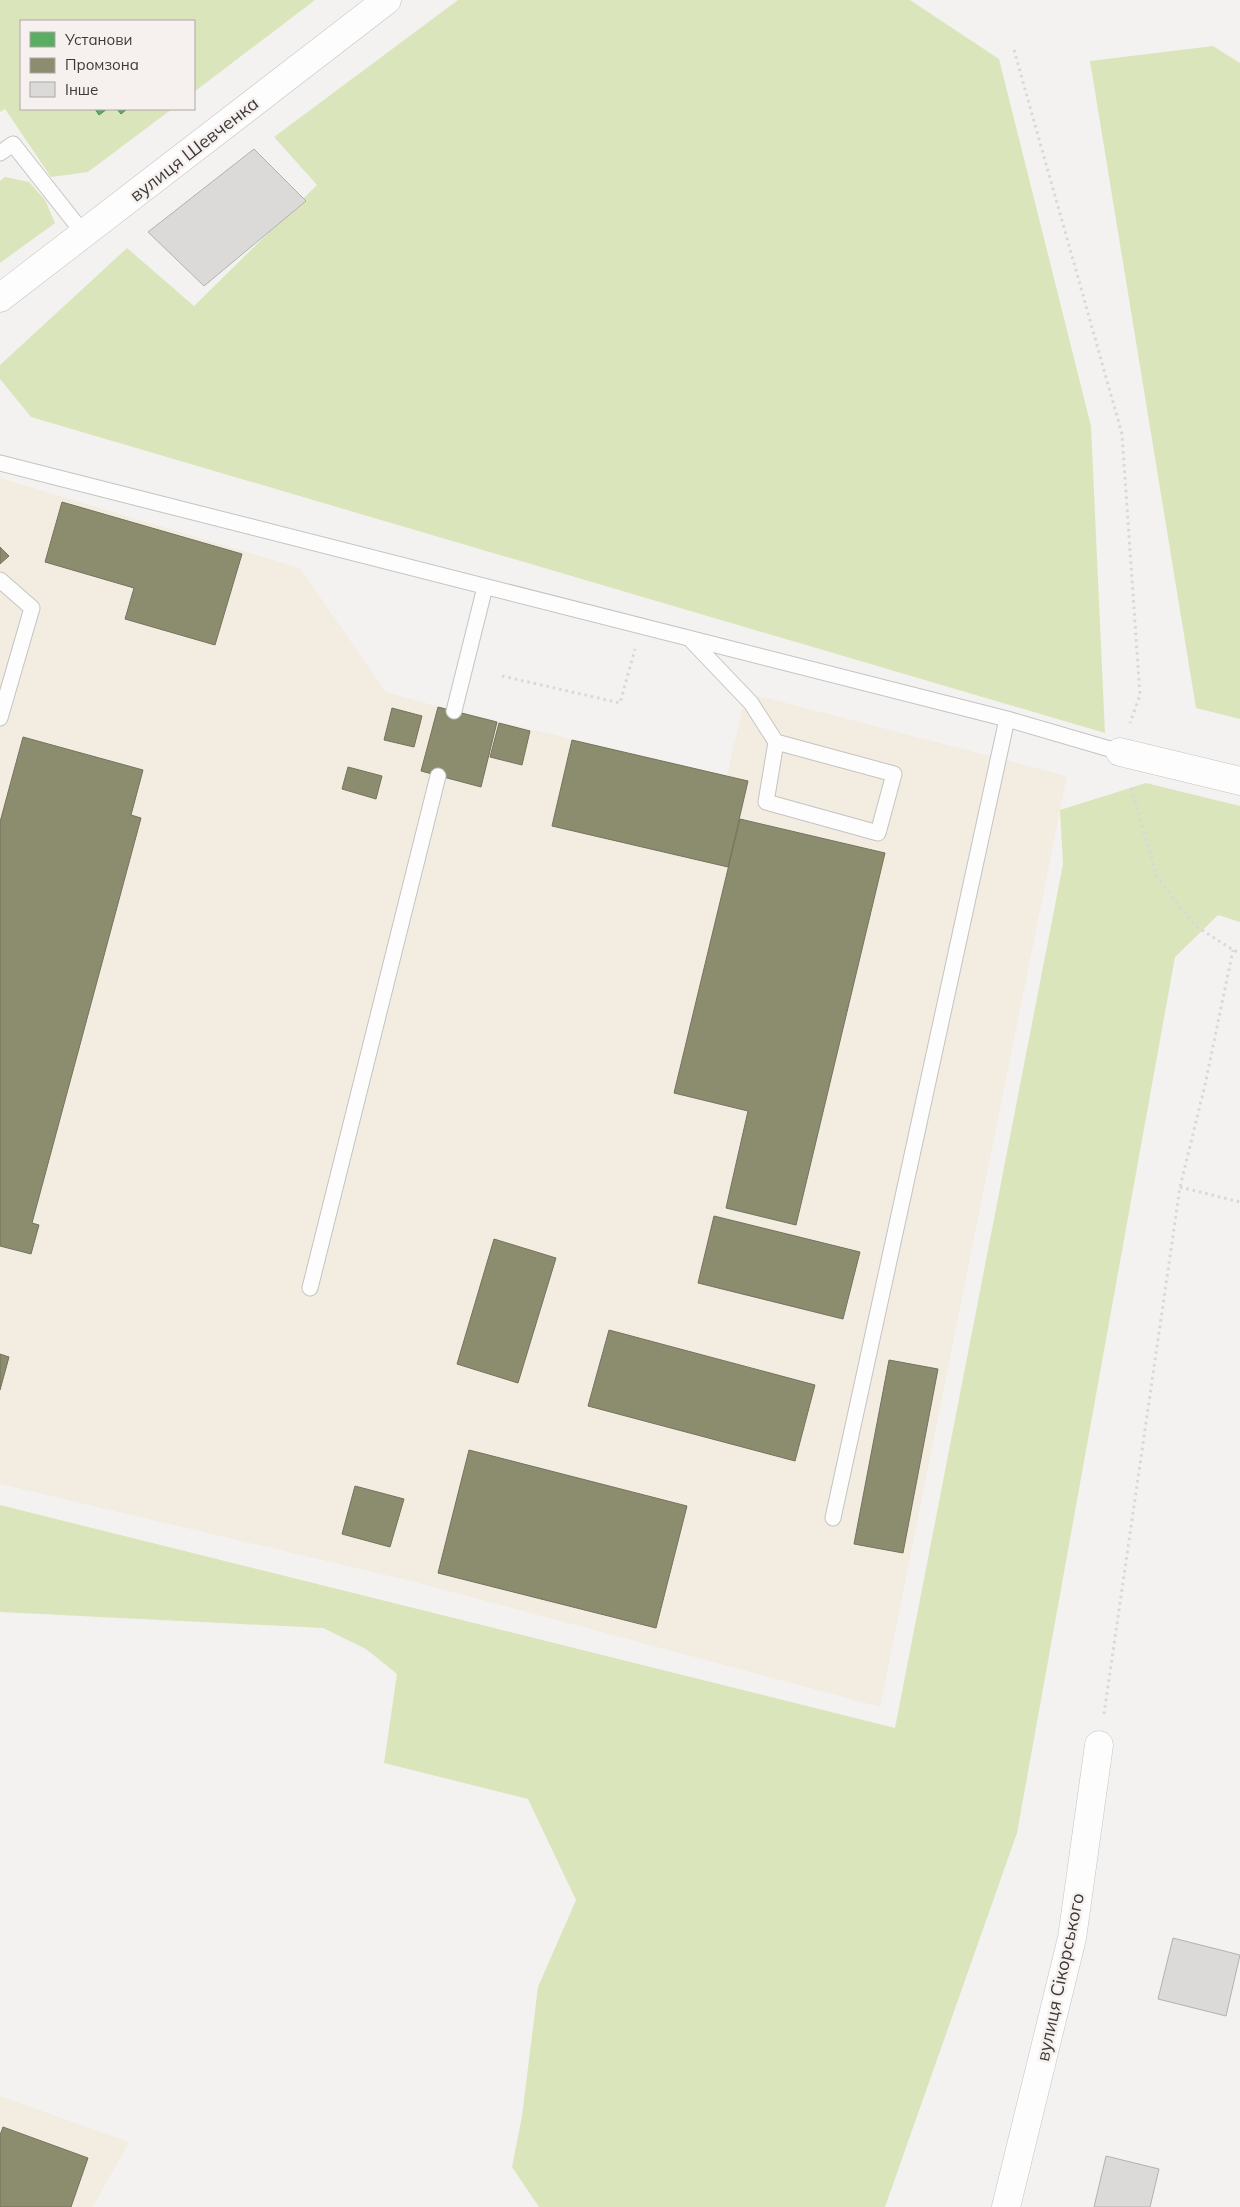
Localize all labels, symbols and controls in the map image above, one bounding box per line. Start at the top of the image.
legend [20,20,195,110]
text: Установи [64,30,133,49]
text: Промзона [65,55,139,74]
text: Інше [65,80,98,99]
street label: вулиця Шевченка [125,92,263,206]
street label: вулиця Сікорського [1031,1891,1089,2063]

